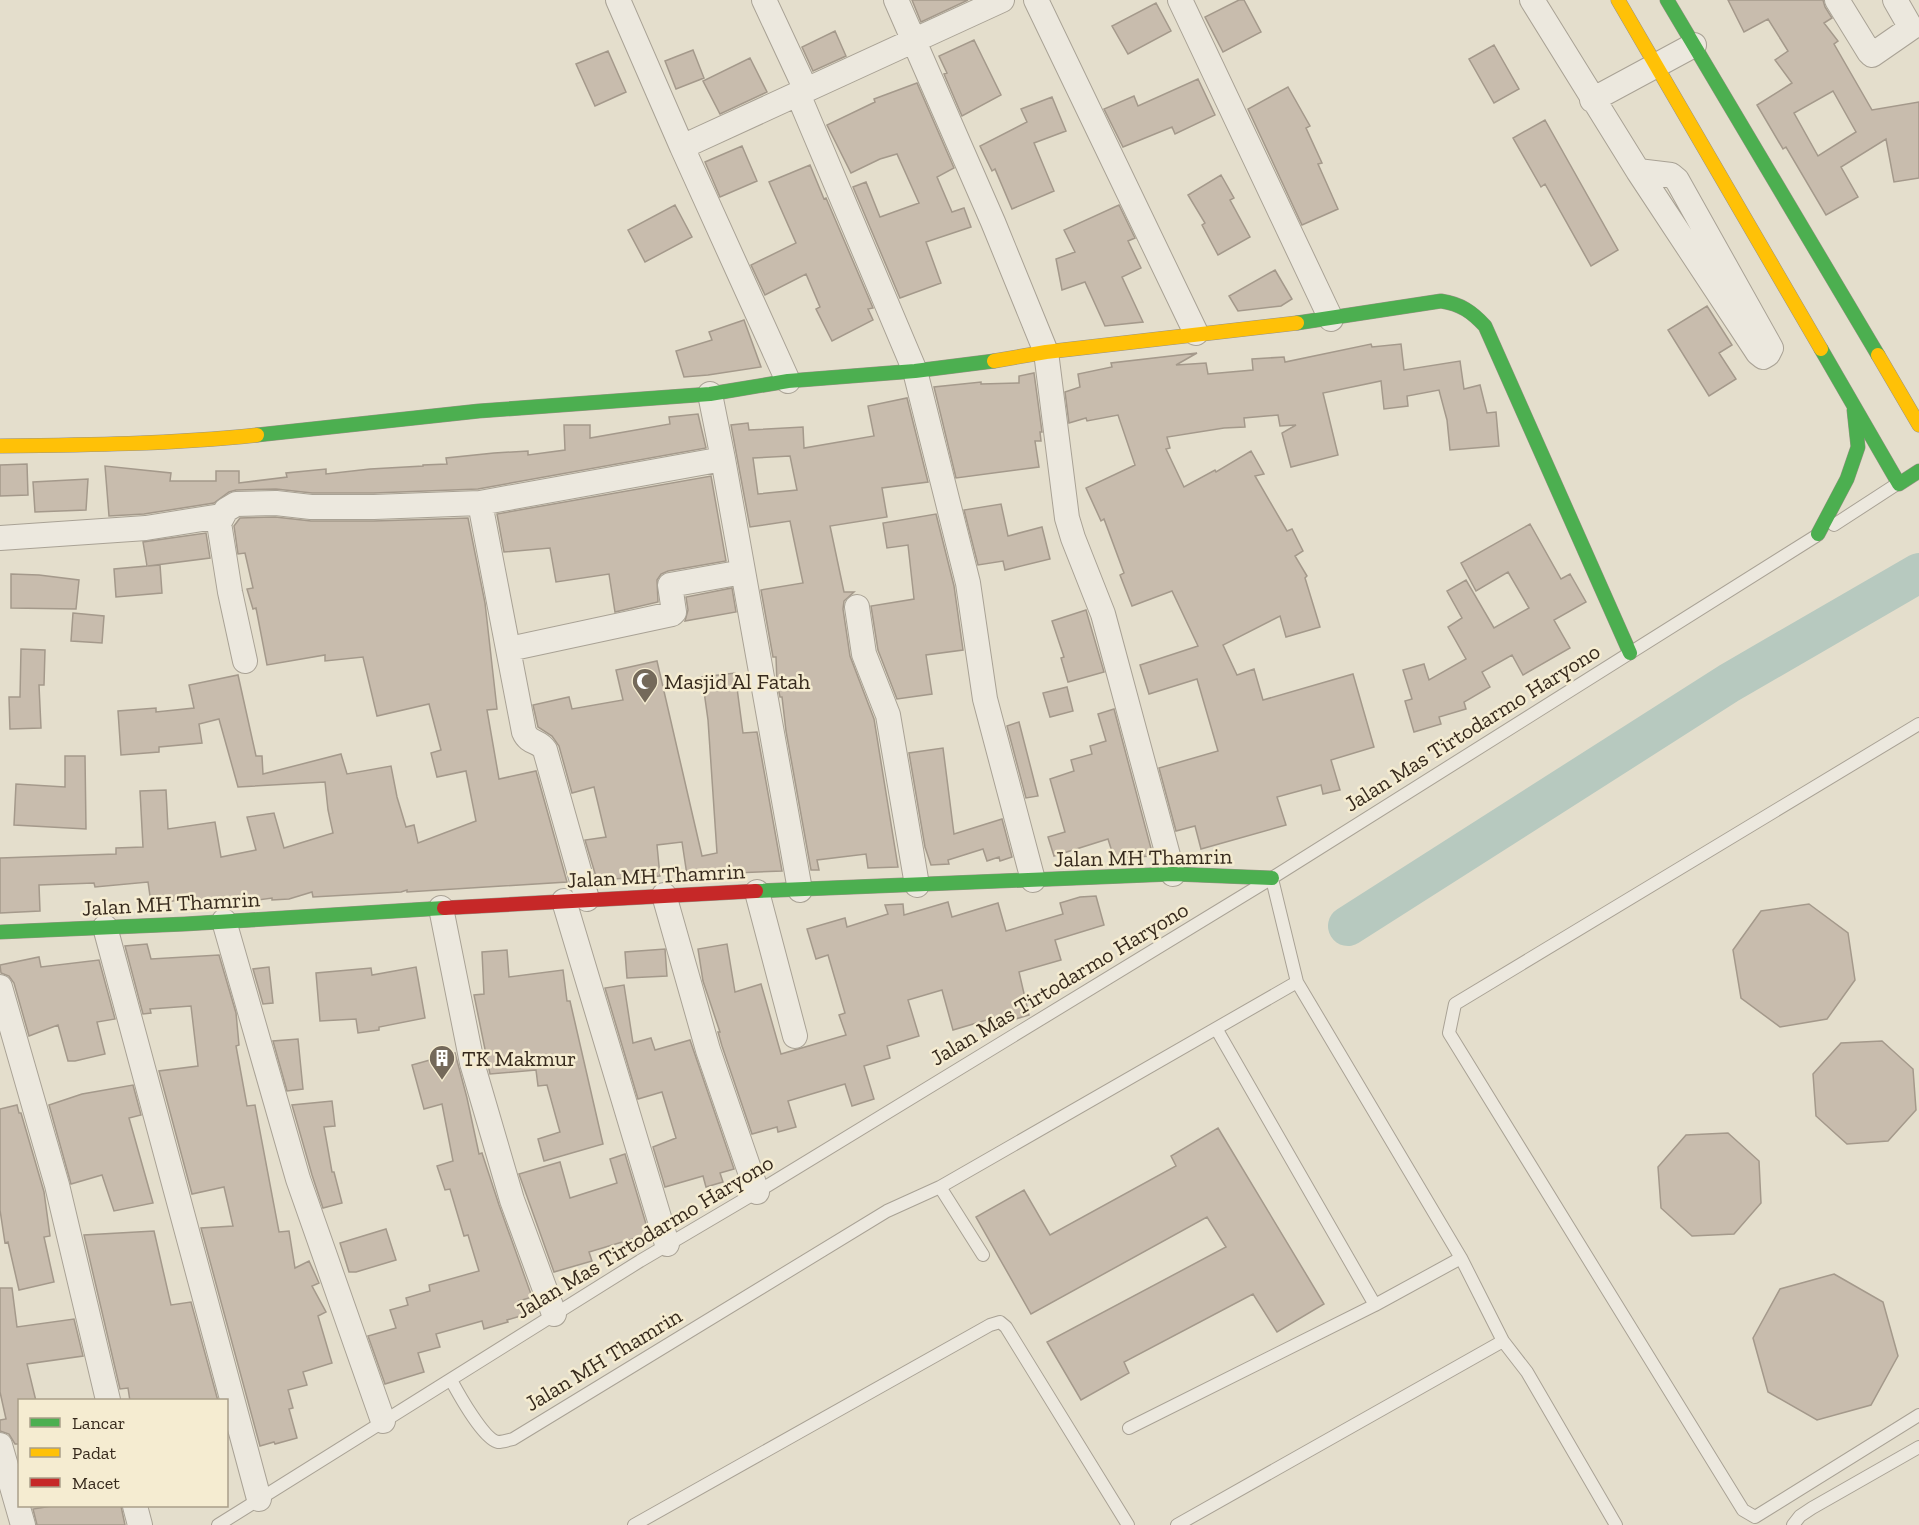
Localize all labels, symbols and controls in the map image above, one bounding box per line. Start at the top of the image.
street label: Jalan Mas Tirtodarmo Haryono [1339,637,1605,817]
mosque icon: Masjid Al Fatah [630,666,660,704]
place label: Masjid Al Fatah [664,668,811,695]
street label: Jalan MH Thamrin [1054,842,1233,873]
street label: Jalan MH Thamrin [566,857,746,894]
street label: Jalan MH Thamrin [81,885,261,922]
street label: Jalan Mas Tirtodarmo Haryono [925,896,1193,1071]
building icon: TK Makmur [427,1043,457,1081]
place label: TK Makmur [462,1045,576,1072]
street label: Jalan Mas Tirtodarmo Haryono [510,1149,778,1324]
street label: Jalan MH Thamrin [520,1302,687,1417]
legend [18,1399,228,1507]
text: Lancar [72,1412,125,1434]
text: Padat [72,1442,116,1464]
text: Macet [72,1472,120,1494]

